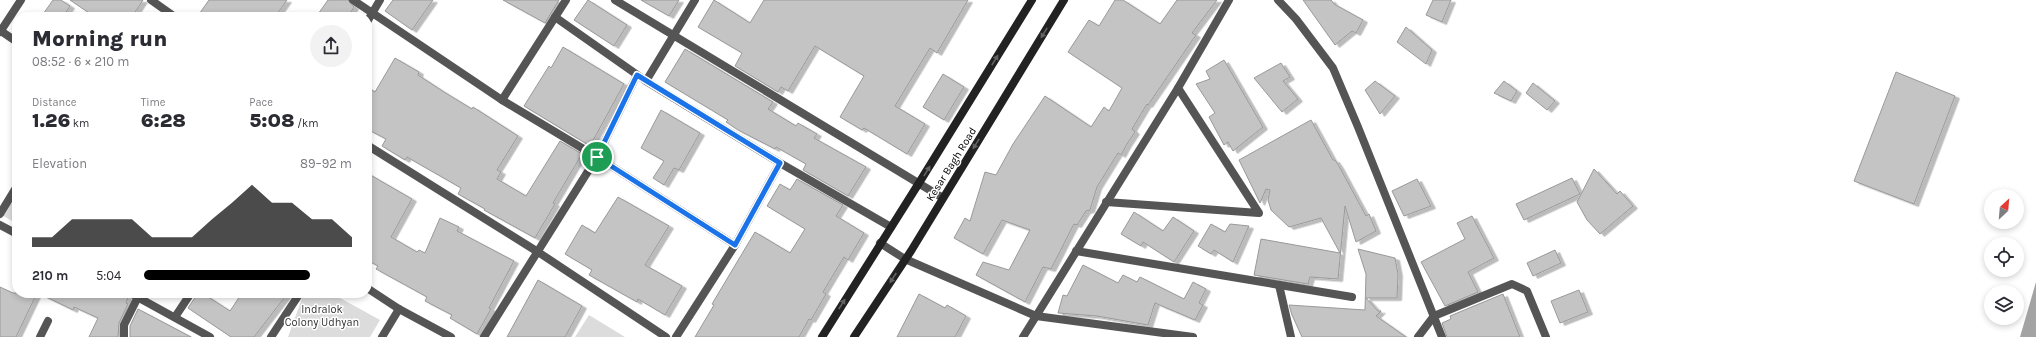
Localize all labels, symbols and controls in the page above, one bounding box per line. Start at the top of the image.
button: share [310,25,352,67]
text: Morning run [32,26,167,52]
one-way arrow [1040,27,1047,39]
text: 08:52 · 6 × 210 m [32,54,129,69]
one-way arrow [991,55,999,65]
text: Distance [32,96,76,109]
text: Time [141,96,165,109]
text: Pace [249,96,273,109]
text: 1.26 [32,109,70,132]
text: 6:28 [141,109,186,132]
text: 5:08 [249,109,295,132]
text: km [70,117,89,130]
text: /km [295,117,318,130]
street label: Kesar Bagh Road [924,125,979,204]
one-way arrow [972,138,979,150]
pin [580,140,614,174]
icon: arrive [586,146,608,168]
text: Elevation [32,156,87,171]
text: 89–92 m [300,156,352,171]
one-way arrow [923,166,931,176]
north arrow [1984,189,2024,229]
map controls [1984,189,2024,325]
button: locate [1984,237,2024,277]
text: 210 m [32,268,68,283]
text: 5:04 [96,268,121,283]
one-way arrow [889,273,896,284]
button: layers [1984,285,2024,325]
one-way arrow [839,298,846,310]
park label: Indralok Colony Udhyan [285,303,359,329]

